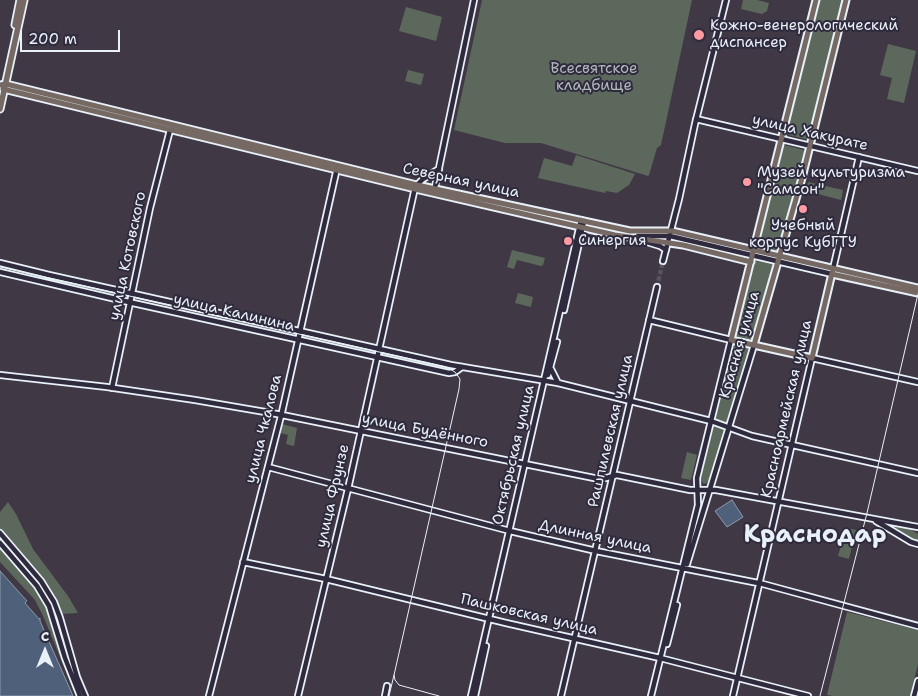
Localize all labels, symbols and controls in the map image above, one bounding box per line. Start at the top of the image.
place label: Кожно-венерологический диспансер [710,17,898,52]
scale bar [22,20,122,52]
marker: Кожно-венерологический диспансер [692,28,706,42]
text: 200 m [28,29,77,49]
park label: Всесвятское кладбище [550,60,638,95]
street label: улица Хакурате [750,111,870,155]
street label: Северная улица [401,160,521,202]
place label: Музей культуризма "Самсон" [757,164,905,199]
marker: Музей культуризма "Самсон" [741,176,753,188]
street label: улица Котовского [106,190,150,322]
marker: Учебный корпус КубГТУ [797,203,809,215]
place label: Учебный корпус КубГТУ [749,217,857,252]
place label: Синергия [578,232,647,250]
marker: Синергия [562,235,574,247]
street label: Красная улица [716,289,764,401]
street label: улица Калинина [172,290,296,336]
street label: Красноармейская улица [758,318,816,500]
street label: Рашпилевская улица [585,353,637,509]
street label: улица Чкалова [242,373,286,485]
street label: Октябрьская улица [489,383,539,527]
street label: улица Будённого [360,410,490,452]
street label: улица Фрунзе [312,443,354,549]
street label: Длинная улица [537,516,653,558]
district label: Краснодар [743,520,887,550]
street label: Пашковская улица [459,590,599,640]
north arrow [20,626,70,676]
text: С [41,627,49,645]

